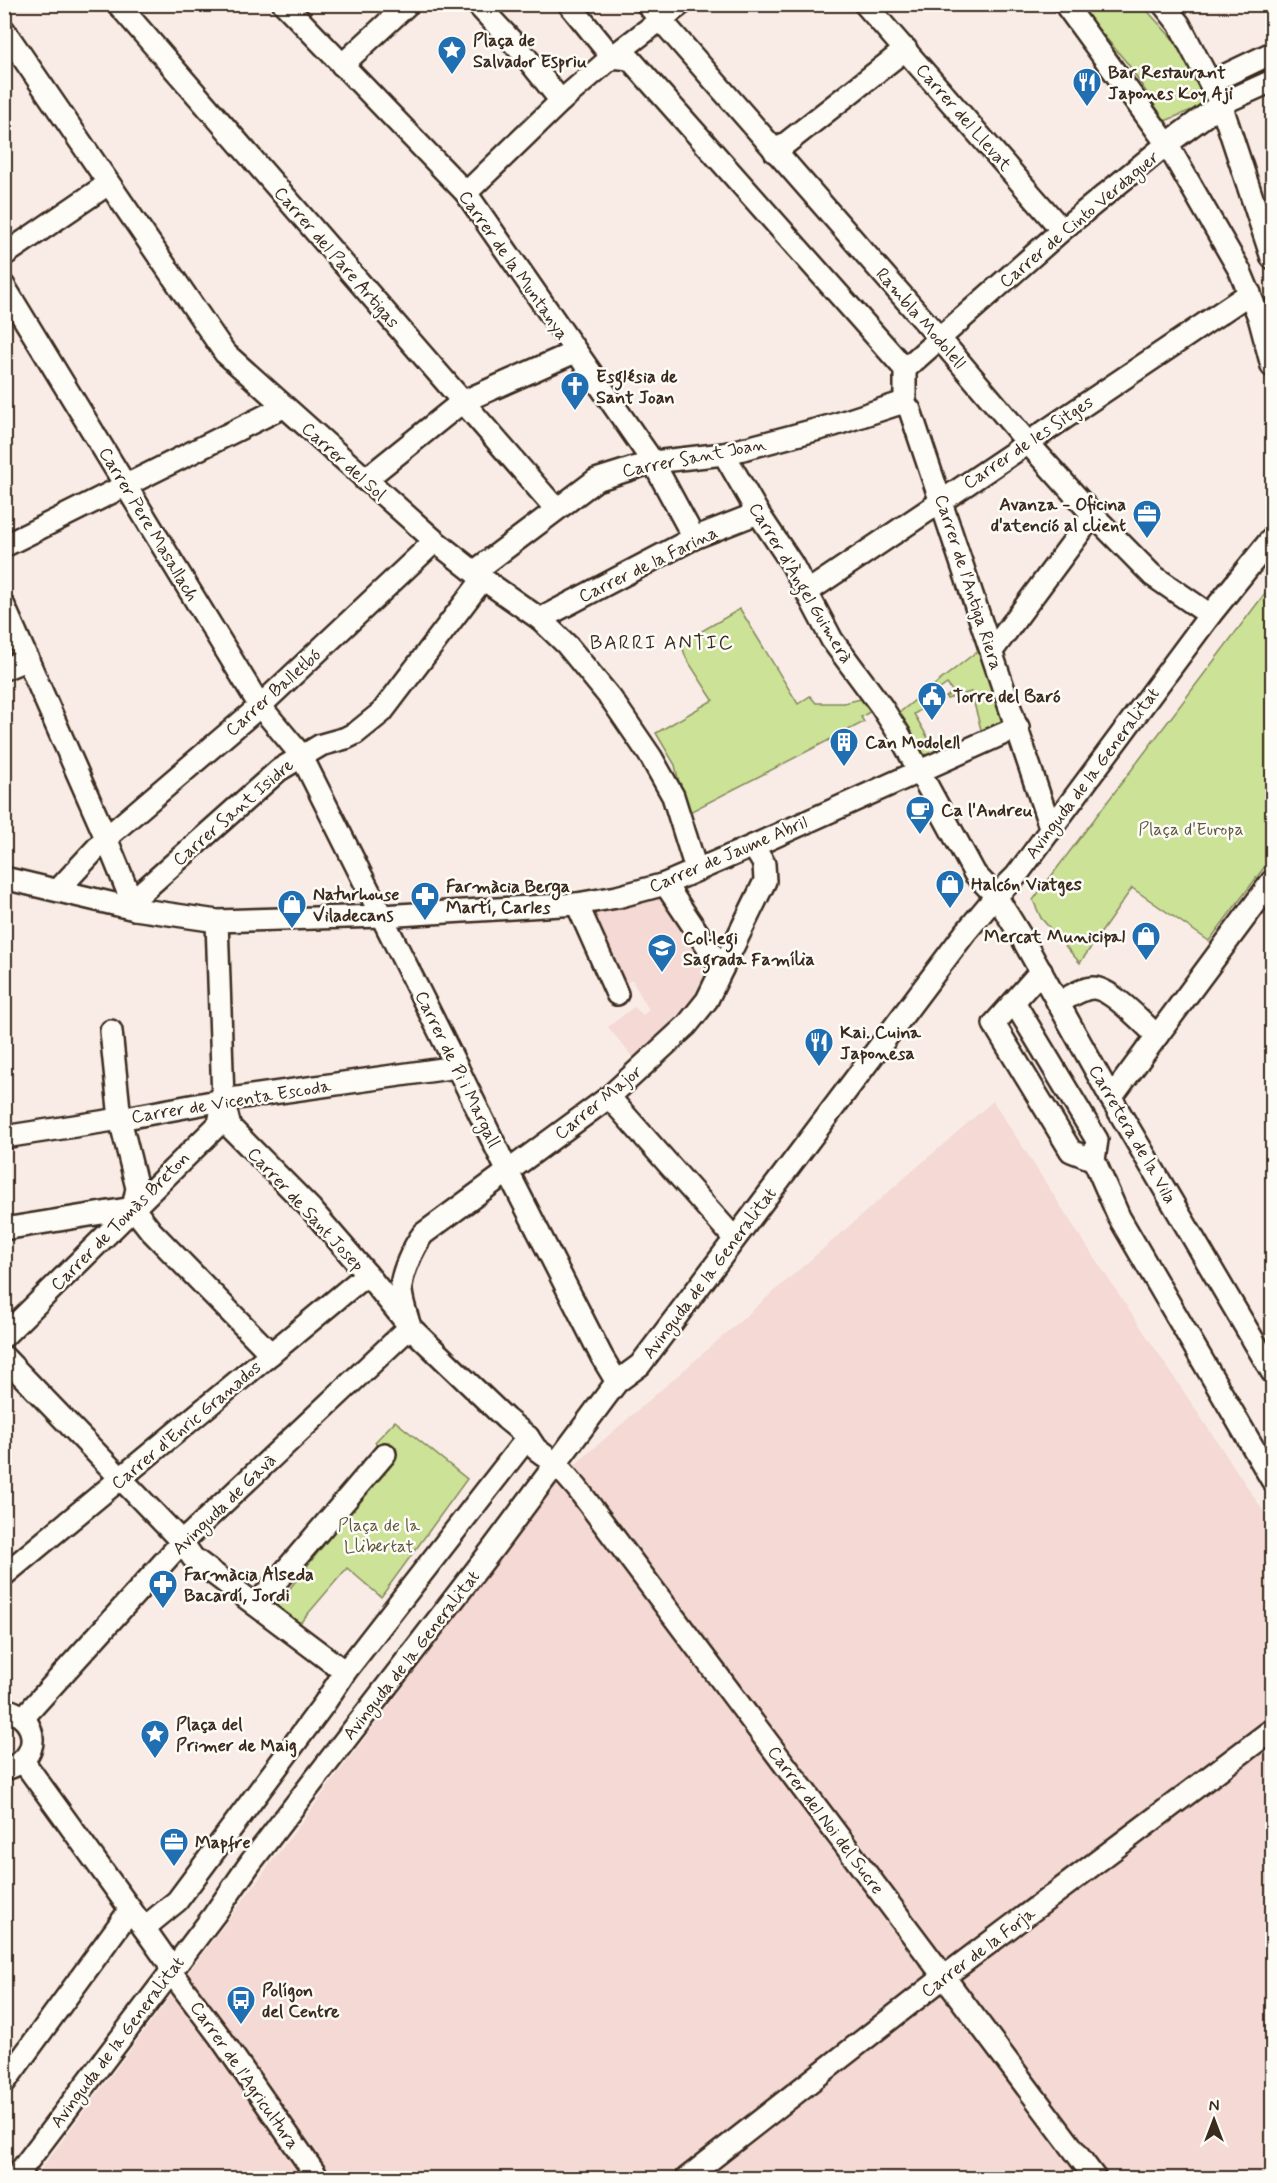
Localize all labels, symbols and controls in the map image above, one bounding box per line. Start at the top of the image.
place label: Plaça de Salvador Espriu [473,29,587,74]
place icon: Plaça de Salvador Espriu [436,34,468,76]
street label: Carrer del Llevat [910,59,1017,177]
place label: Bar Restaurant Japones Koy Aji [1108,61,1233,106]
restaurant icon: Bar Restaurant Japones Koy Aji [1071,66,1103,108]
street label: Carrer de Cinto Verdaguer [995,145,1166,295]
street label: Carrer del Pare Artigas [268,182,404,334]
street label: Carrer de la Muntanya [453,186,574,345]
street label: Rambla Modolell [870,263,971,374]
place label: Església de Sant Joan [596,365,678,410]
church icon: Església de Sant Joan [559,370,591,412]
street label: Carrer de les Sitges [959,390,1098,495]
street label: Carrer del Sol [296,417,391,506]
street label: Carrer Sant Joan [620,432,768,484]
street label: Carrer Pere Masallach [93,443,204,606]
street label: Carrer de l'Antiga Riera [928,491,1008,673]
place label: Avanza - Oficina d'atenció al client [991,493,1126,538]
office icon: Avanza - Oficina d'atenció al client [1131,498,1163,540]
street label: Carrer d'Àngel Guimerà [741,499,858,669]
street label: Carrer de la Farina [575,521,722,609]
district label: BARRI ANTIC [590,630,734,657]
street label: Carrer Balletbó [221,643,327,742]
public building icon: Torre del Baró [916,680,948,722]
street label: Avinguda de la Generalitat [1020,683,1166,865]
place label: Torre del Baró [953,685,1061,709]
building icon: Can Modolell [828,726,860,768]
place label: Can Modolell [865,731,961,755]
street label: Carrer Sant Isidre [168,754,299,872]
cafe icon: Ca l'Andreu [904,794,936,836]
place label: Ca l'Andreu [941,799,1033,823]
street label: Carrer de Jaume Abril [646,811,811,899]
park label: Plaça d'Europa [1138,818,1244,842]
shop icon: Halcón Viatges [934,868,966,910]
place label: Halcón Viatges [971,873,1082,897]
place label: Farmàcia Berga Martí, Carles [446,875,570,920]
pharmacy icon: Farmàcia Berga Martí, Carles [409,880,441,922]
place label: Naturhouse Viladecans [313,883,399,928]
shop icon: Naturhouse Viladecans [276,888,308,930]
shop icon: Mercat Municipal [1130,920,1162,962]
place label: Mercat Municipal [984,925,1125,949]
place label: Col·legi Sagrada Família [683,927,815,974]
school or university icon: Col·legi Sagrada Família [646,932,678,974]
street label: Carrer de Pi i Margall [408,987,506,1152]
place label: Kai. Cuina Japonesa [840,1021,922,1066]
restaurant icon: Kai. Cuina Japonesa [803,1026,835,1068]
street label: Carrer Major [550,1060,648,1146]
street label: Carretera de la Vila [1083,1061,1182,1208]
street label: Carrer de Vicenta Escoda [130,1074,333,1130]
street label: Carrer de Sant Josep [241,1142,369,1277]
street label: Carrer de Tomàs Breton [46,1147,196,1297]
street label: Avinguda de la Generalitat [637,1183,783,1365]
street label: Carrer d'Enric Granados [107,1356,267,1496]
street label: Avinguda de Gavà [167,1449,283,1561]
park label: Plaça de la Llibertat [338,1514,420,1559]
place label: Farmàcia Alseda Bacardí, Jordi [184,1563,314,1608]
street label: Avinguda de la Generalitat [338,1566,487,1746]
pharmacy icon: Farmàcia Alseda Bacardí, Jordi [147,1568,179,1610]
place label: Plaça del Primer de Maig [176,1713,297,1758]
place icon: Plaça del Primer de Maig [139,1718,171,1760]
street label: Carrer del Noi del Sucre [761,1741,889,1900]
office icon: Mapfre [158,1826,190,1868]
place label: Mapfre [195,1831,251,1855]
street label: Carrer de la Forja [917,1902,1041,2004]
street label: Avinguda de la Generalitat [45,1952,191,2134]
place label: Polígon del Centre [262,1979,340,2024]
bus stop icon: Polígon del Centre [225,1984,257,2026]
street label: Carrer de l'Agricultura [184,1997,304,2154]
north arrow [1184,2090,1244,2150]
text: N [1209,2096,1219,2117]

